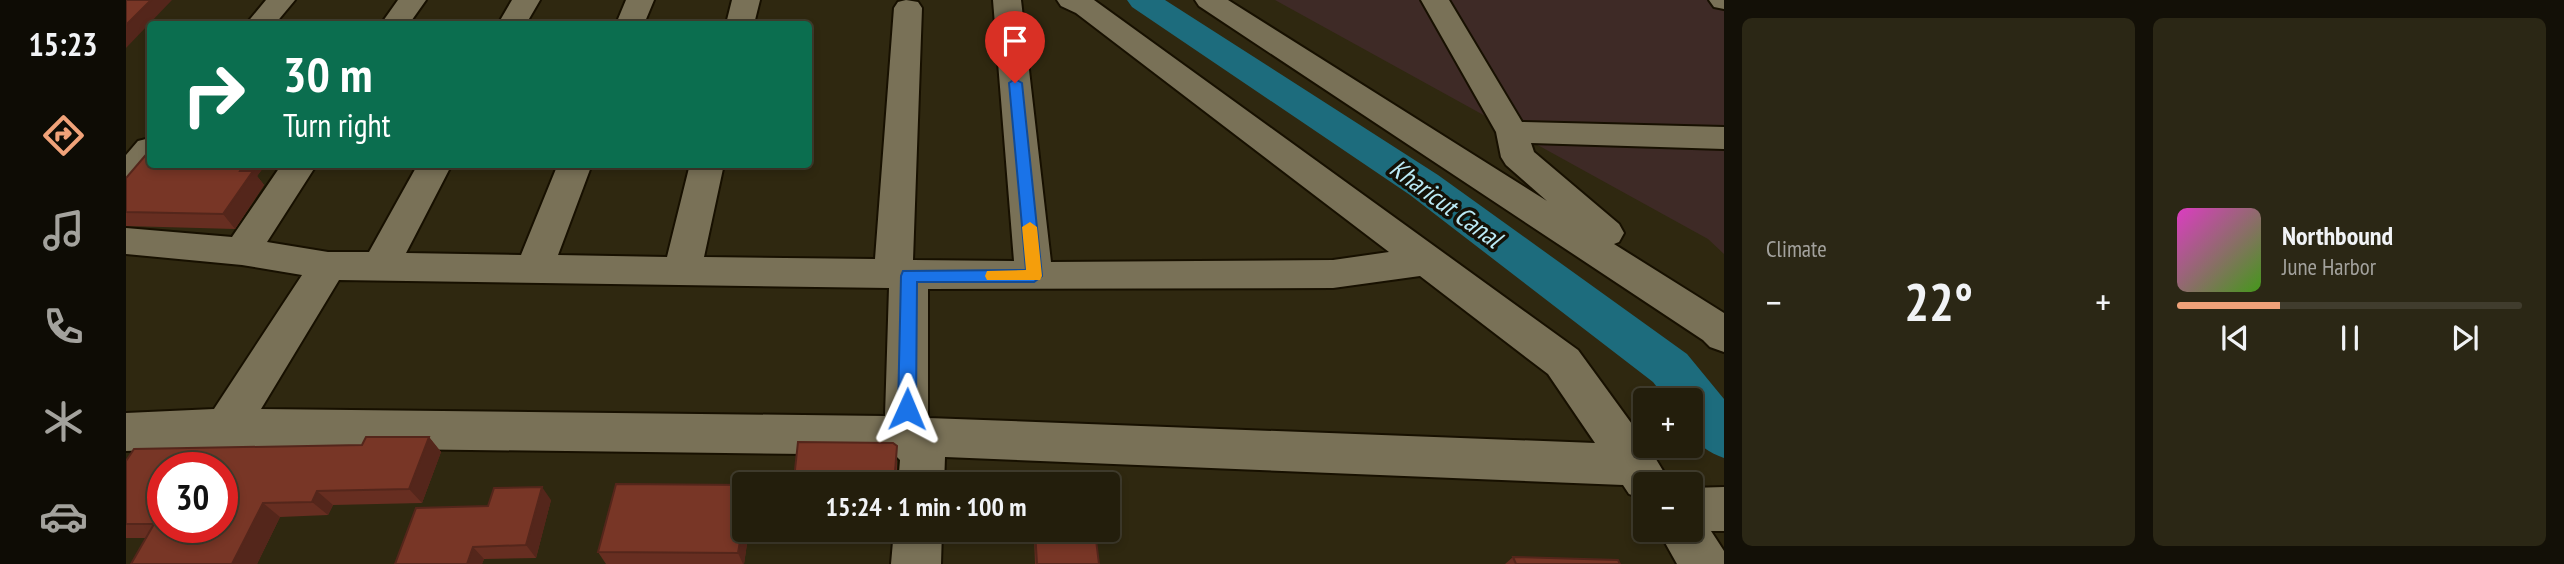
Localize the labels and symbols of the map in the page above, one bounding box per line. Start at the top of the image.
pin [985,11,1045,83]
water label: Kharicut Canal [1384,151,1511,256]
position arrow [870,372,944,446]
speed limit sign: 30 [147,452,238,543]

